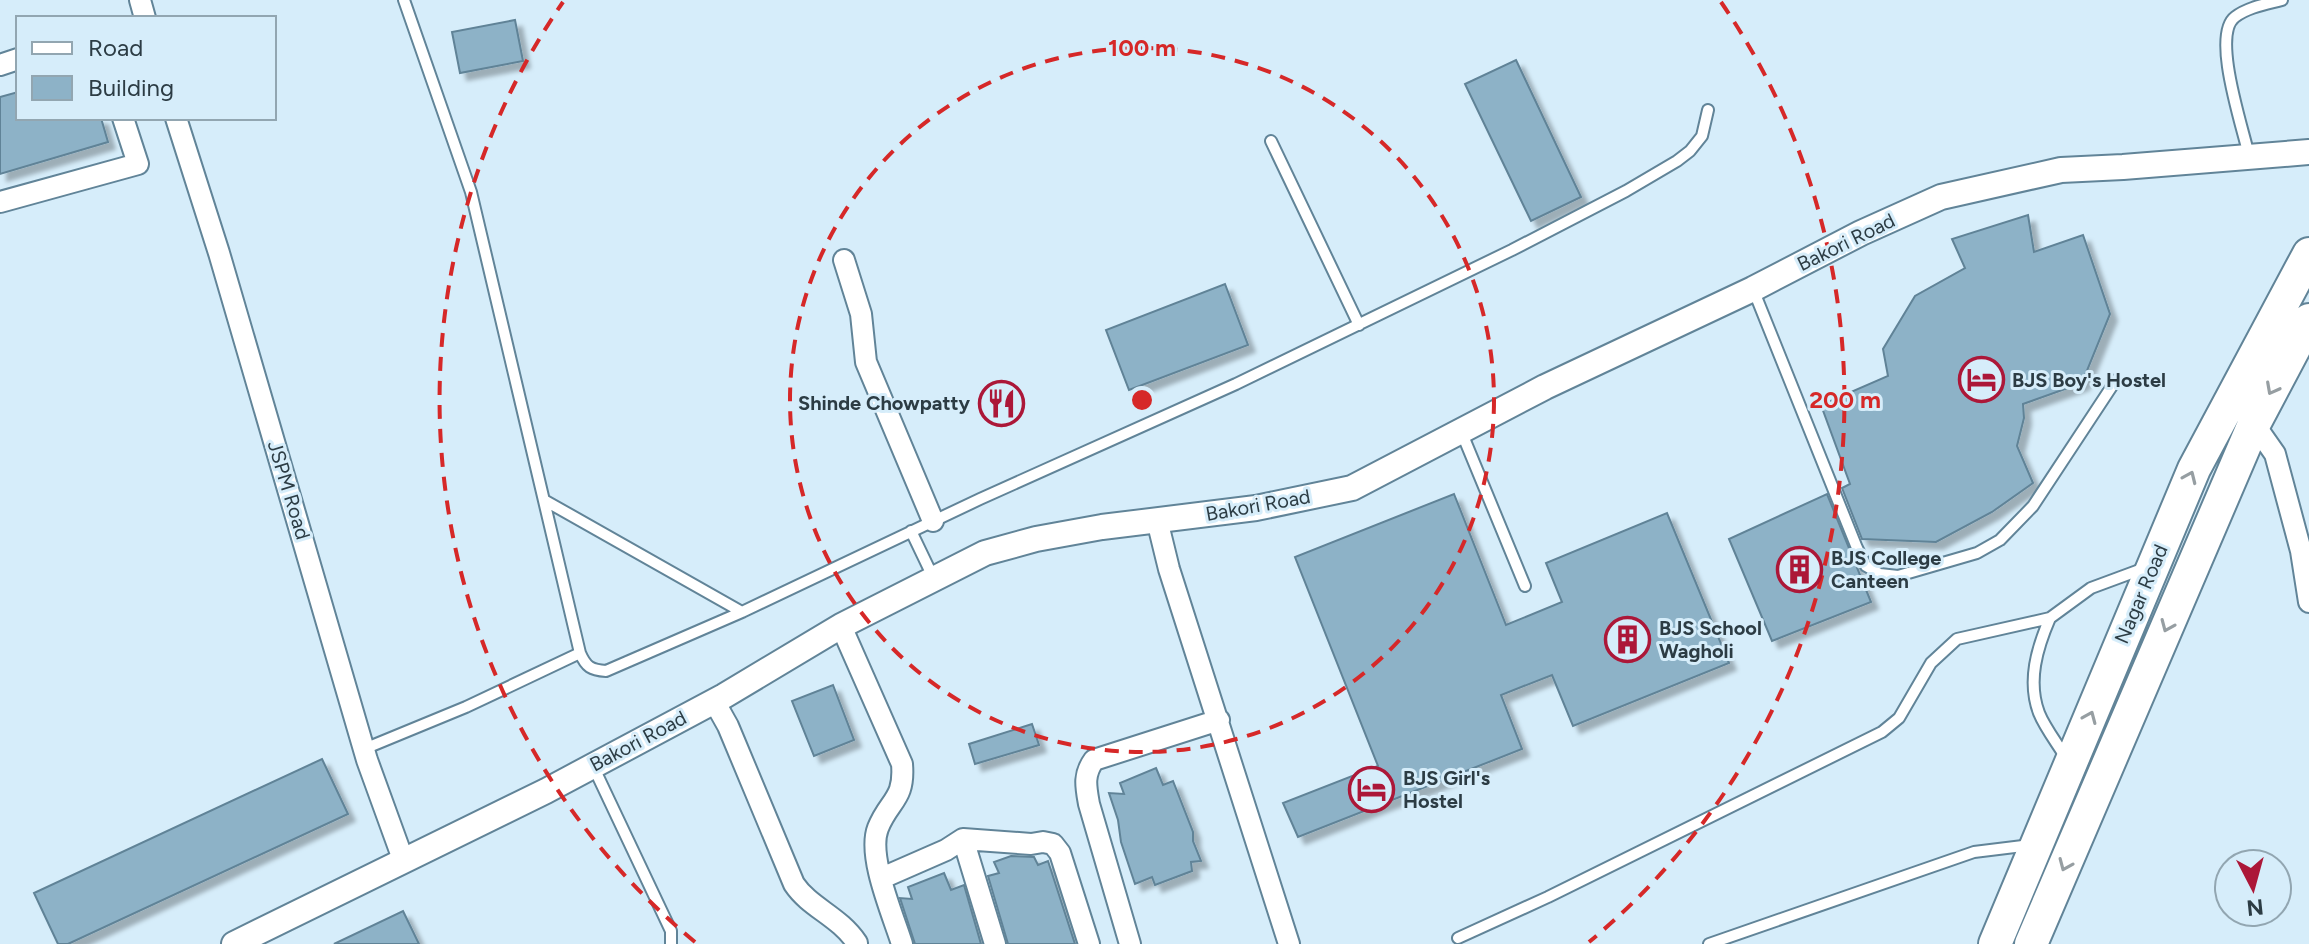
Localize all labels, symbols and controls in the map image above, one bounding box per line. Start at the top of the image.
legend [16,16,276,120]
text: Road [88,33,143,62]
text: 100 m [1108,33,1176,62]
text: Building [88,73,174,102]
street label: Bakori Road [1793,208,1899,276]
hotel icon: BJS Boy's Hostel [1957,356,2005,404]
place label: BJS Boy's Hostel [2012,368,2166,392]
restaurant icon: Shinde Chowpatty [977,379,1025,427]
one-way arrow [2267,380,2282,395]
text: 200 m [1809,385,1881,414]
centre of rings [1128,386,1156,414]
place label: Shinde Chowpatty [798,391,970,415]
street label: JSPM Road [263,438,315,542]
one-way arrow [2181,471,2197,485]
street label: Bakori Road [1204,484,1312,526]
street label: Nagar Road [2109,541,2173,647]
building icon: BJS College Canteen [1776,546,1824,594]
place label: BJS College Canteen [1831,546,1941,593]
building icon: BJS School Wagholi [1604,616,1652,664]
place label: BJS School Wagholi [1659,616,1762,663]
one-way arrow [2161,618,2177,633]
street label: Bakori Road [586,706,690,776]
one-way arrow [2080,711,2097,725]
hotel icon: BJS Girl's Hostel [1348,765,1396,813]
place label: BJS Girl's Hostel [1403,766,1490,813]
north arrow [2213,848,2293,928]
one-way arrow [2058,857,2074,872]
text: N [2245,893,2265,922]

